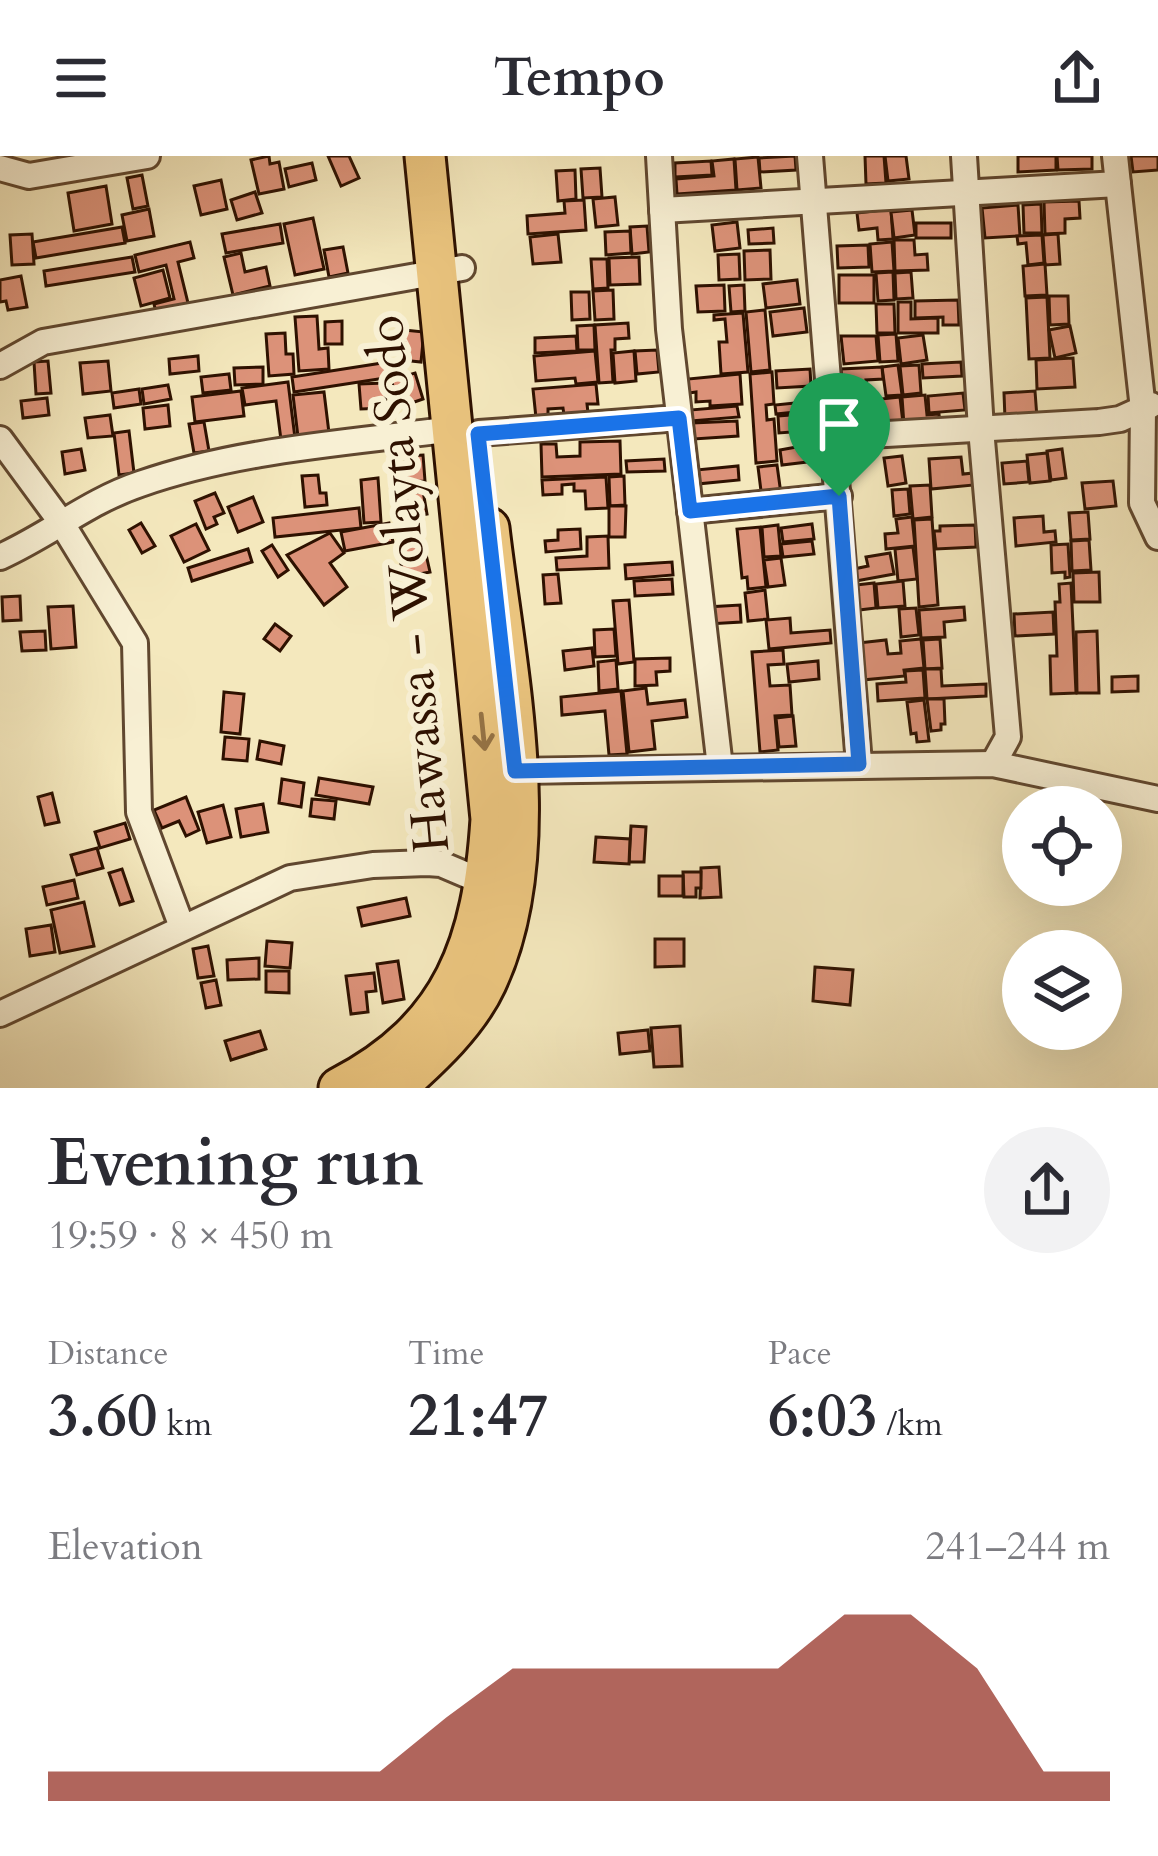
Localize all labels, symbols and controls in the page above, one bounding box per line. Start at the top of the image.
text: Tempo [493,42,665,115]
icon: menu [48,45,114,111]
icon: share [1044,45,1110,111]
street label: Hawassa - Wolayta Sodo [351,312,467,856]
pin [788,373,890,496]
icon: arrive [806,391,872,457]
one-way arrow [472,712,495,751]
map controls [1002,786,1122,1050]
button: locate [1002,786,1122,906]
button: layers [1002,930,1122,1050]
text: Evening run [48,1119,423,1208]
button: share [984,1127,1110,1253]
text: 19:59 · 8 × 450 m [48,1209,333,1262]
text: Distance [48,1331,169,1376]
text: Time [408,1331,484,1376]
text: Pace [768,1331,832,1376]
text: 3.60 [48,1376,158,1457]
text: 21:47 [408,1376,548,1457]
text: 6:03 [768,1376,878,1457]
text: km [158,1402,212,1447]
text: /km [878,1402,943,1447]
text: Elevation [48,1520,203,1573]
text: 241–244 m [925,1520,1110,1573]

